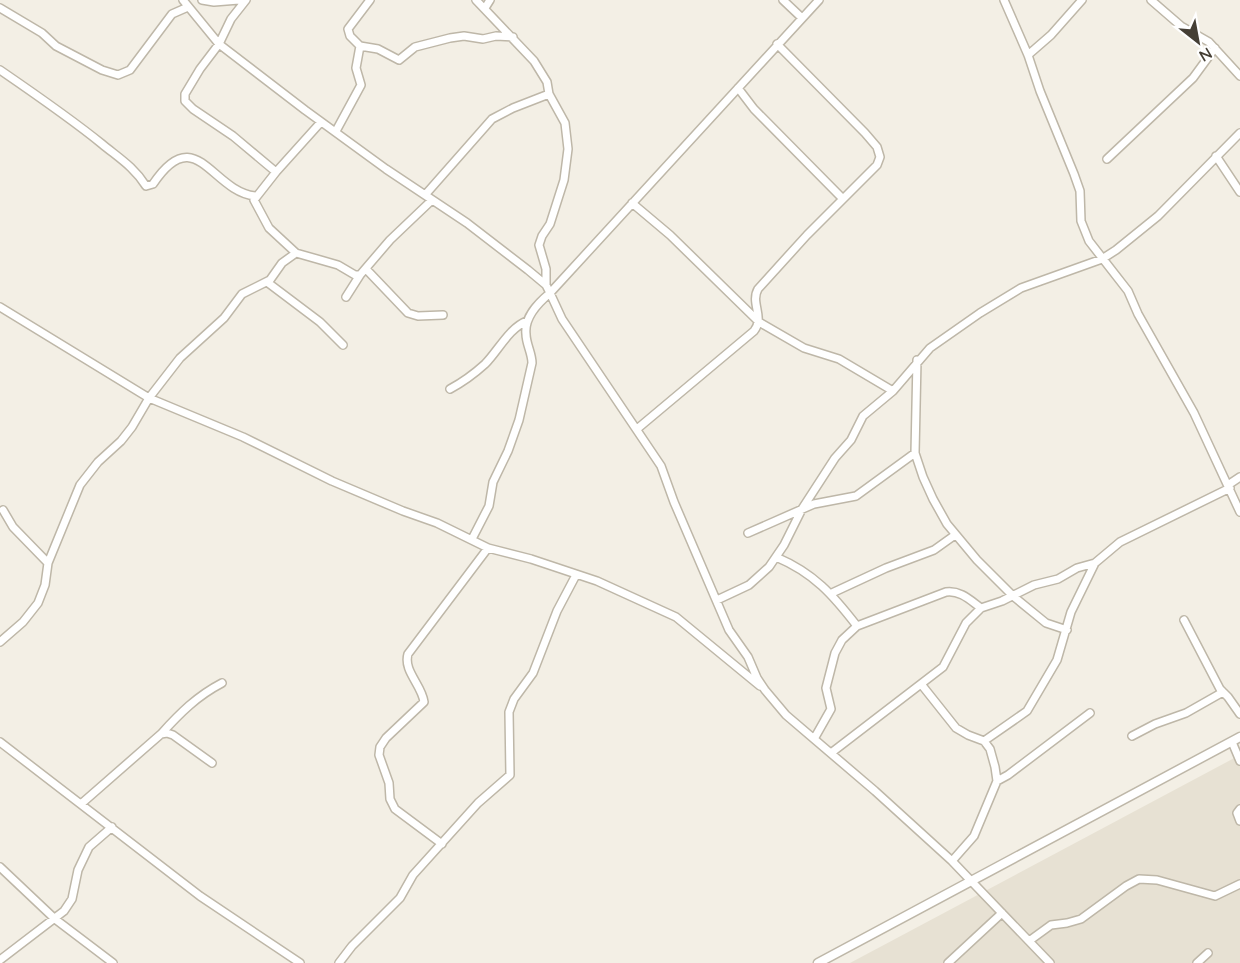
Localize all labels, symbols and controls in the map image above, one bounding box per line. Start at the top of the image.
north arrow [1168,12,1228,72]
text: N [1196,43,1216,66]

